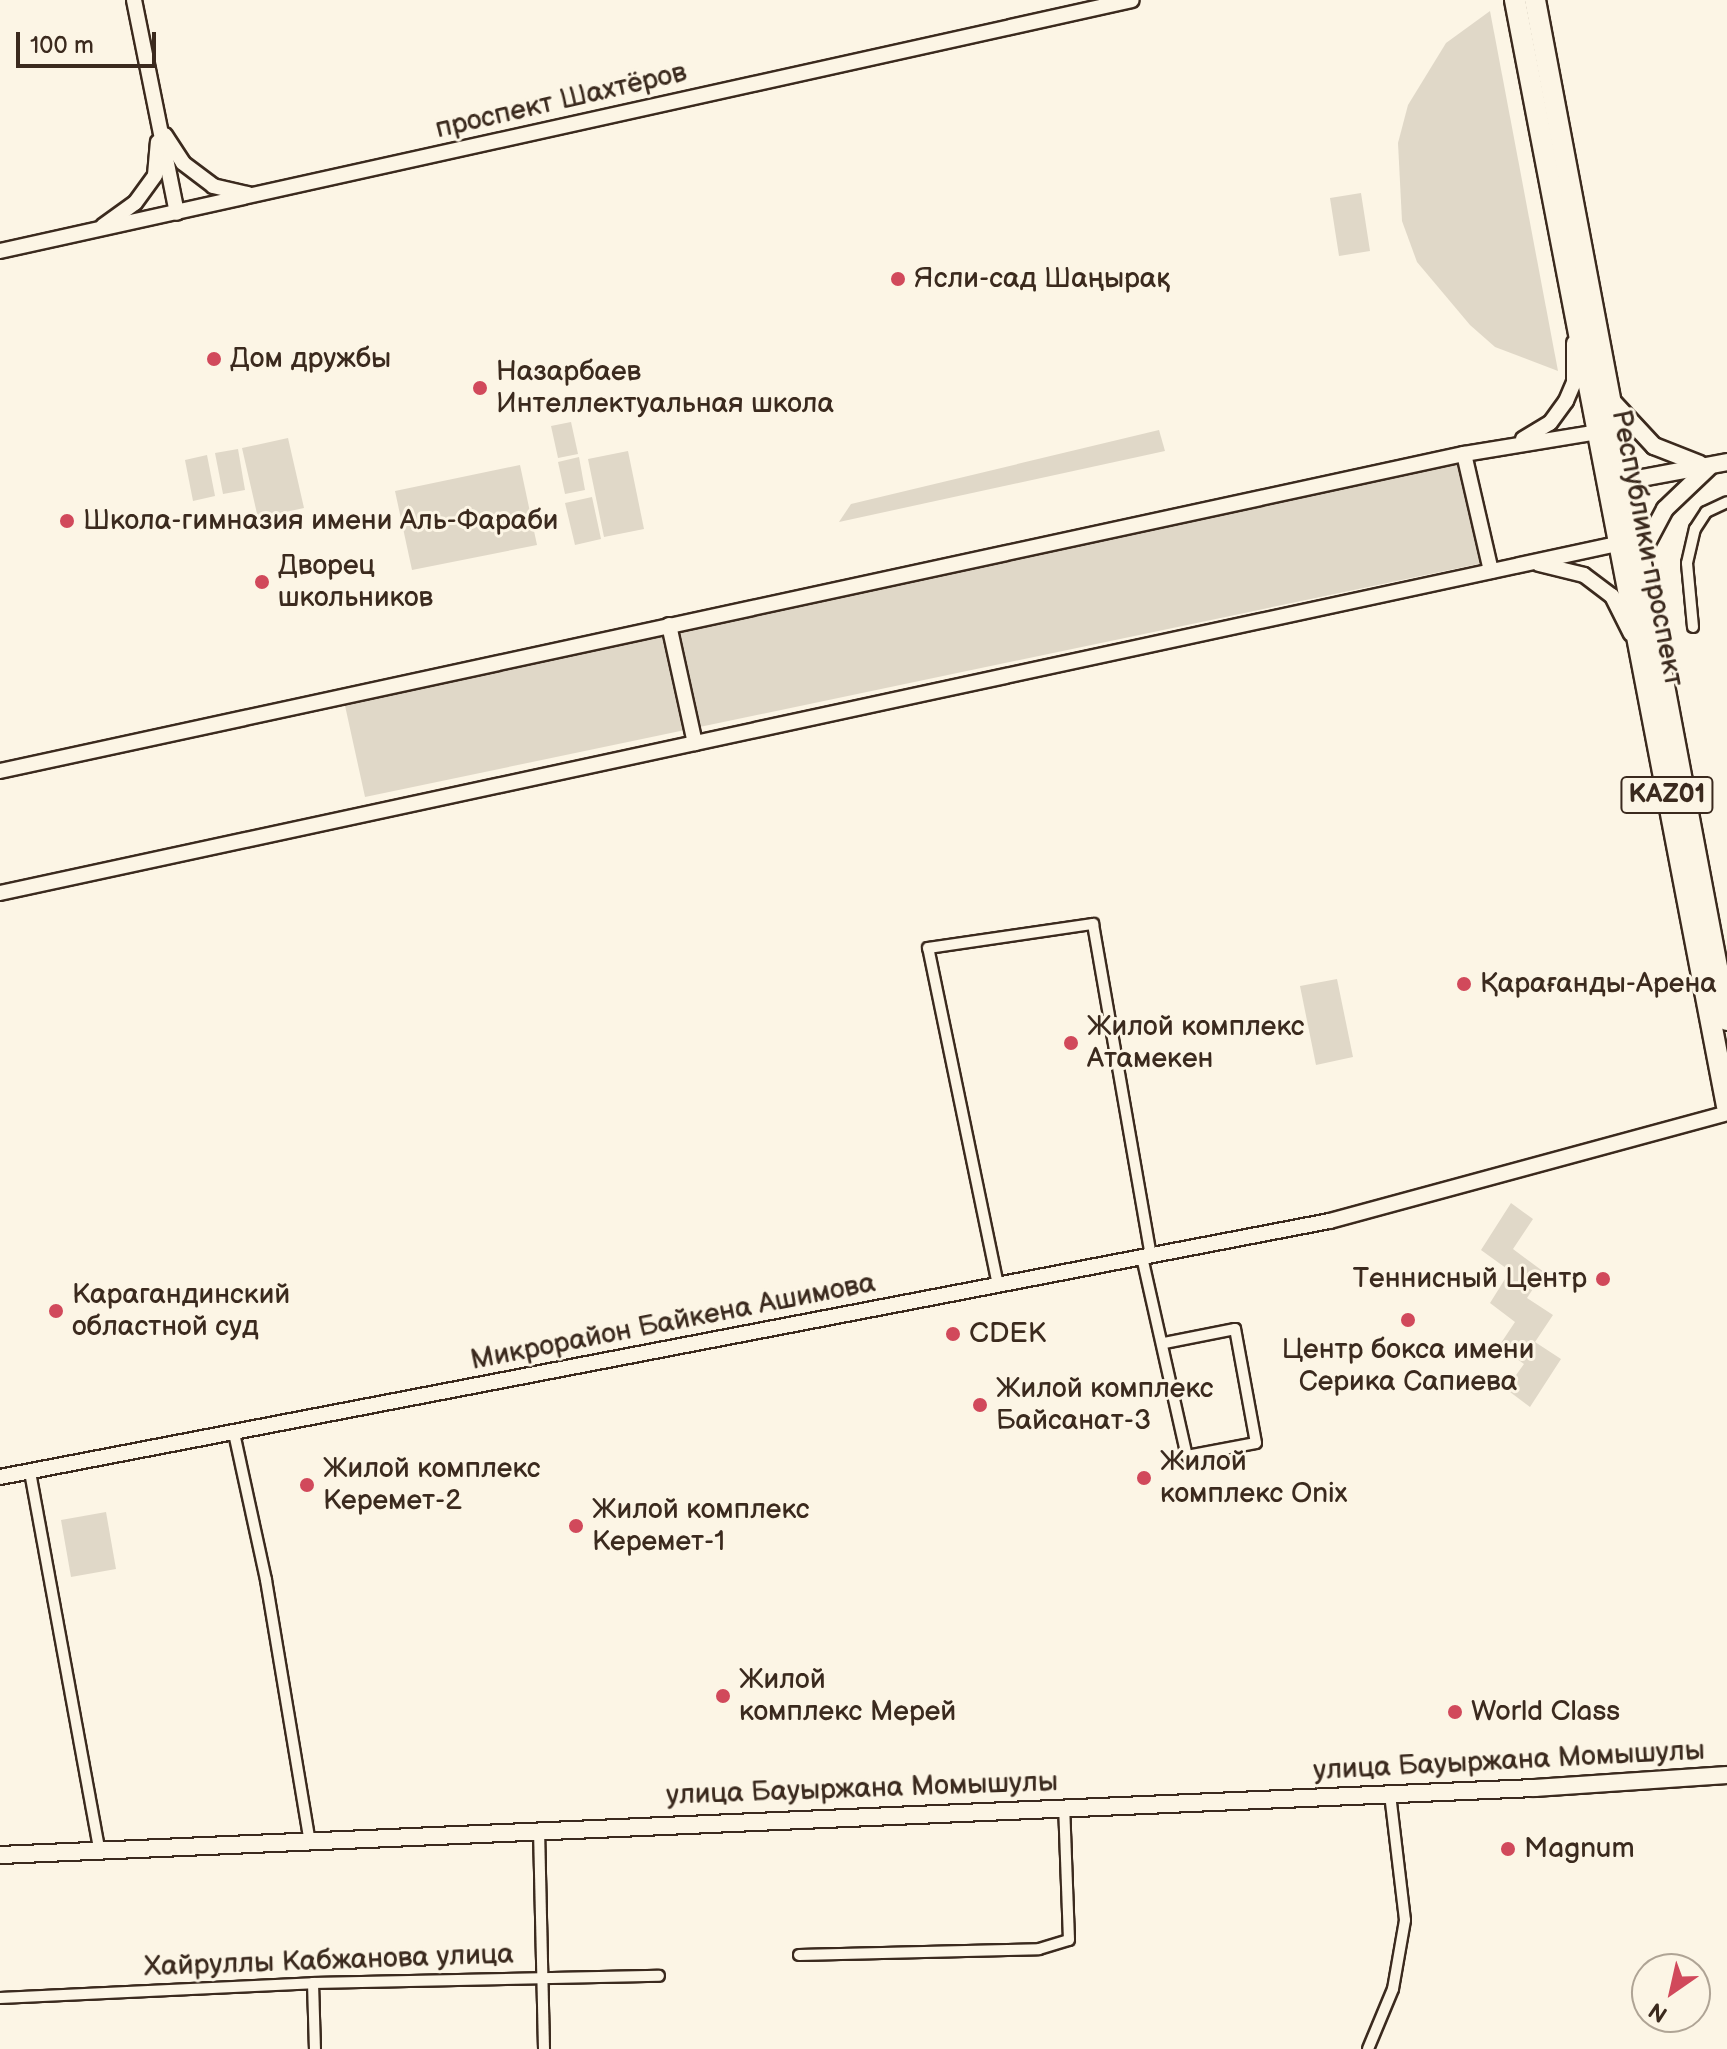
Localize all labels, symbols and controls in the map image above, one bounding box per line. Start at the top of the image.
scale bar [20,16,160,66]
text: 100 m [30,31,94,60]
street label: проспект Шахтёров [432,56,690,146]
place label: Ясли-сад Шаңырақ [914,262,1170,296]
marker: Ясли-сад Шаңырақ [889,270,907,288]
place label: Дом дружбы [230,342,391,376]
marker: Дом дружбы [205,350,223,368]
place label: Назарбаев Интеллектуальная школа [496,355,834,421]
marker: Назарбаев Интеллектуальная школа [471,379,489,397]
street label: Республики проспект [1604,407,1690,689]
place label: Школа-гимназия имени Аль-Фараби [83,504,558,538]
marker: Школа-гимназия имени Аль-Фараби [58,512,76,530]
place label: Дворец школьников [278,549,433,615]
marker: Дворец школьников [253,573,271,591]
road number: KАZ01 [1619,773,1715,817]
place label: Қарағанды-Арена [1480,967,1717,1001]
marker: Қарағанды-Арена [1455,975,1473,993]
place label: Жилой комплекс Атамекен [1087,1010,1305,1076]
marker: Жилой комплекс Атамекен [1062,1034,1080,1052]
place label: Теннисный Центр [1353,1262,1587,1296]
street label: Микрорайон Байкена Ашимова [468,1266,878,1378]
marker: Теннисный Центр [1594,1270,1612,1288]
place label: Карагандинский областной суд [72,1278,290,1344]
marker: Карагандинский областной суд [47,1302,65,1320]
marker: Центр бокса имени Серика Сапиева [1399,1311,1417,1329]
place label: CDEK [969,1317,1046,1351]
marker: CDEK [944,1325,962,1343]
place label: Центр бокса имени Серика Сапиева [1282,1333,1534,1399]
place label: Жилой комплекс Байсанат-3 [996,1372,1214,1438]
marker: Жилой комплекс Байсанат-3 [971,1396,989,1414]
place label: Жилой комплекс Onix [1160,1445,1348,1511]
place label: Жилой комплекс Керемет-2 [323,1452,541,1518]
marker: Жилой комплекс Onix [1135,1469,1153,1487]
marker: Жилой комплекс Керемет-2 [298,1476,316,1494]
place label: Жилой комплекс Керемет-1 [592,1493,810,1559]
marker: Жилой комплекс Керемет-1 [567,1517,585,1535]
place label: Жилой комплекс Мерей [739,1663,956,1729]
marker: Жилой комплекс Мерей [714,1687,732,1705]
place label: World Class [1471,1695,1620,1729]
marker: World Class [1446,1703,1464,1721]
street label: улица Бауыржана Момышулы [1312,1734,1706,1788]
street label: улица Бауыржана Момышулы [666,1765,1058,1813]
place label: Magnum [1524,1832,1635,1866]
marker: Magnum [1499,1840,1517,1858]
street label: Хайруллы Кабжанова улица [144,1938,514,1984]
north arrow [1631,1953,1711,2033]
text: N [1644,1996,1673,2027]

